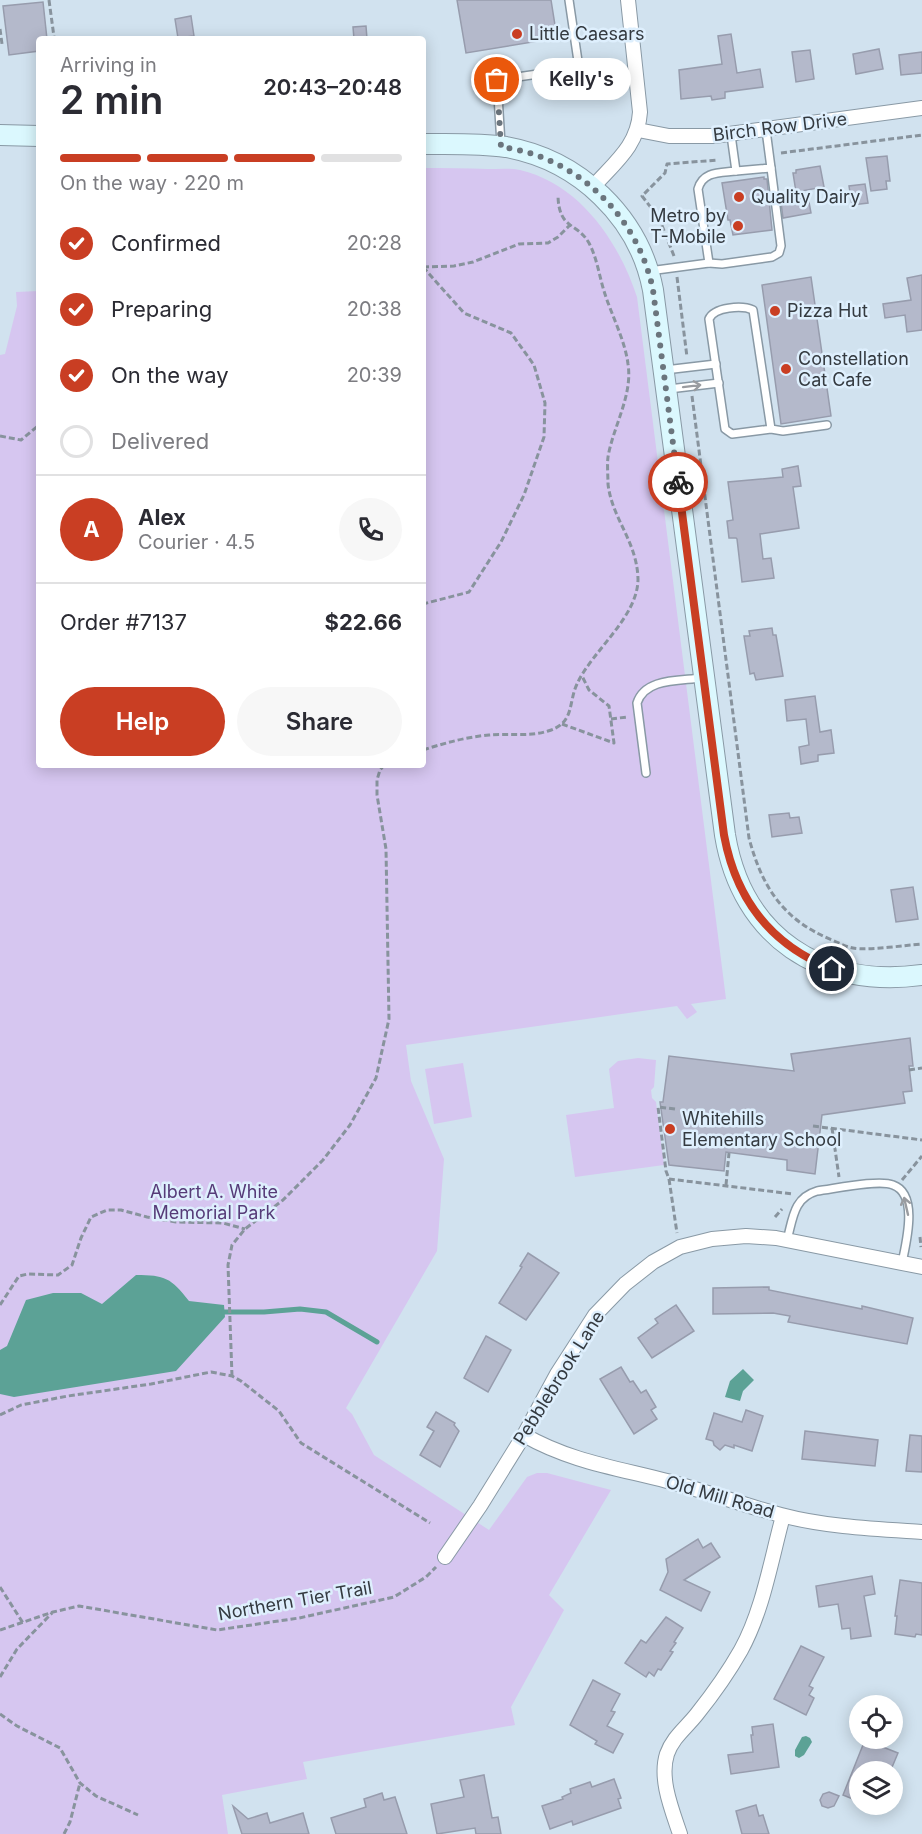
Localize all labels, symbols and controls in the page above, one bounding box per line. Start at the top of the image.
place label: Little Caesars [529,23,644,44]
marker: Little Caesars [510,27,524,41]
text: Arriving in [60,53,157,77]
pin [471,54,522,105]
callout: Kelly's [533,59,632,101]
icon: bag [480,63,513,96]
text: Kelly's [549,67,614,91]
text: 20:43–20:48 [263,74,402,100]
text: 2 min [60,76,163,123]
street label: Birch Row Drive [712,108,848,145]
text: On the way · 220 m [60,171,244,195]
place label: Quality Dairy [751,186,860,207]
marker: Quality Dairy [732,190,746,204]
place label: Metro by T-Mobile [650,205,726,247]
marker: Metro by T-Mobile [731,219,745,233]
icon: check [60,227,93,260]
text: Confirmed [111,230,221,256]
text: 20:28 [347,231,402,255]
icon: check [60,293,93,326]
text: Preparing [111,296,212,322]
text: 20:38 [347,297,402,321]
place label: Pizza Hut [787,300,868,321]
marker: Pizza Hut [768,304,782,318]
place label: Constellation Cat Cafe [798,348,909,390]
icon: check [60,359,93,392]
text: On the way [111,362,229,388]
marker: Constellation Cat Cafe [779,362,793,376]
text: 20:39 [347,363,402,387]
one-way arrow [682,380,702,391]
text: Delivered [111,428,209,454]
courier [648,452,708,512]
icon: bike [662,466,695,499]
button: phone [339,498,402,561]
text: Alex [138,504,186,530]
text: A [83,516,100,542]
text: Courier · 4.5 [138,530,255,554]
text: Order #7137 [60,609,187,635]
text: $22.66 [325,609,402,635]
button: Help [60,687,225,756]
button: Share [237,687,402,756]
pin [806,943,857,994]
icon: home [815,952,848,985]
place label: Whitehills Elementary School [682,1108,841,1150]
marker: Whitehills Elementary School [663,1122,677,1136]
park label: Albert A. White Memorial Park [150,1181,278,1223]
one-way arrow [900,1197,912,1216]
street label: Pebblebrook Lane [509,1307,608,1449]
street label: Old Mill Road [663,1471,777,1522]
street label: Northern Tier Trail [216,1577,373,1624]
map controls [849,1695,903,1815]
button: locate [849,1695,903,1749]
button: layers [849,1761,903,1815]

